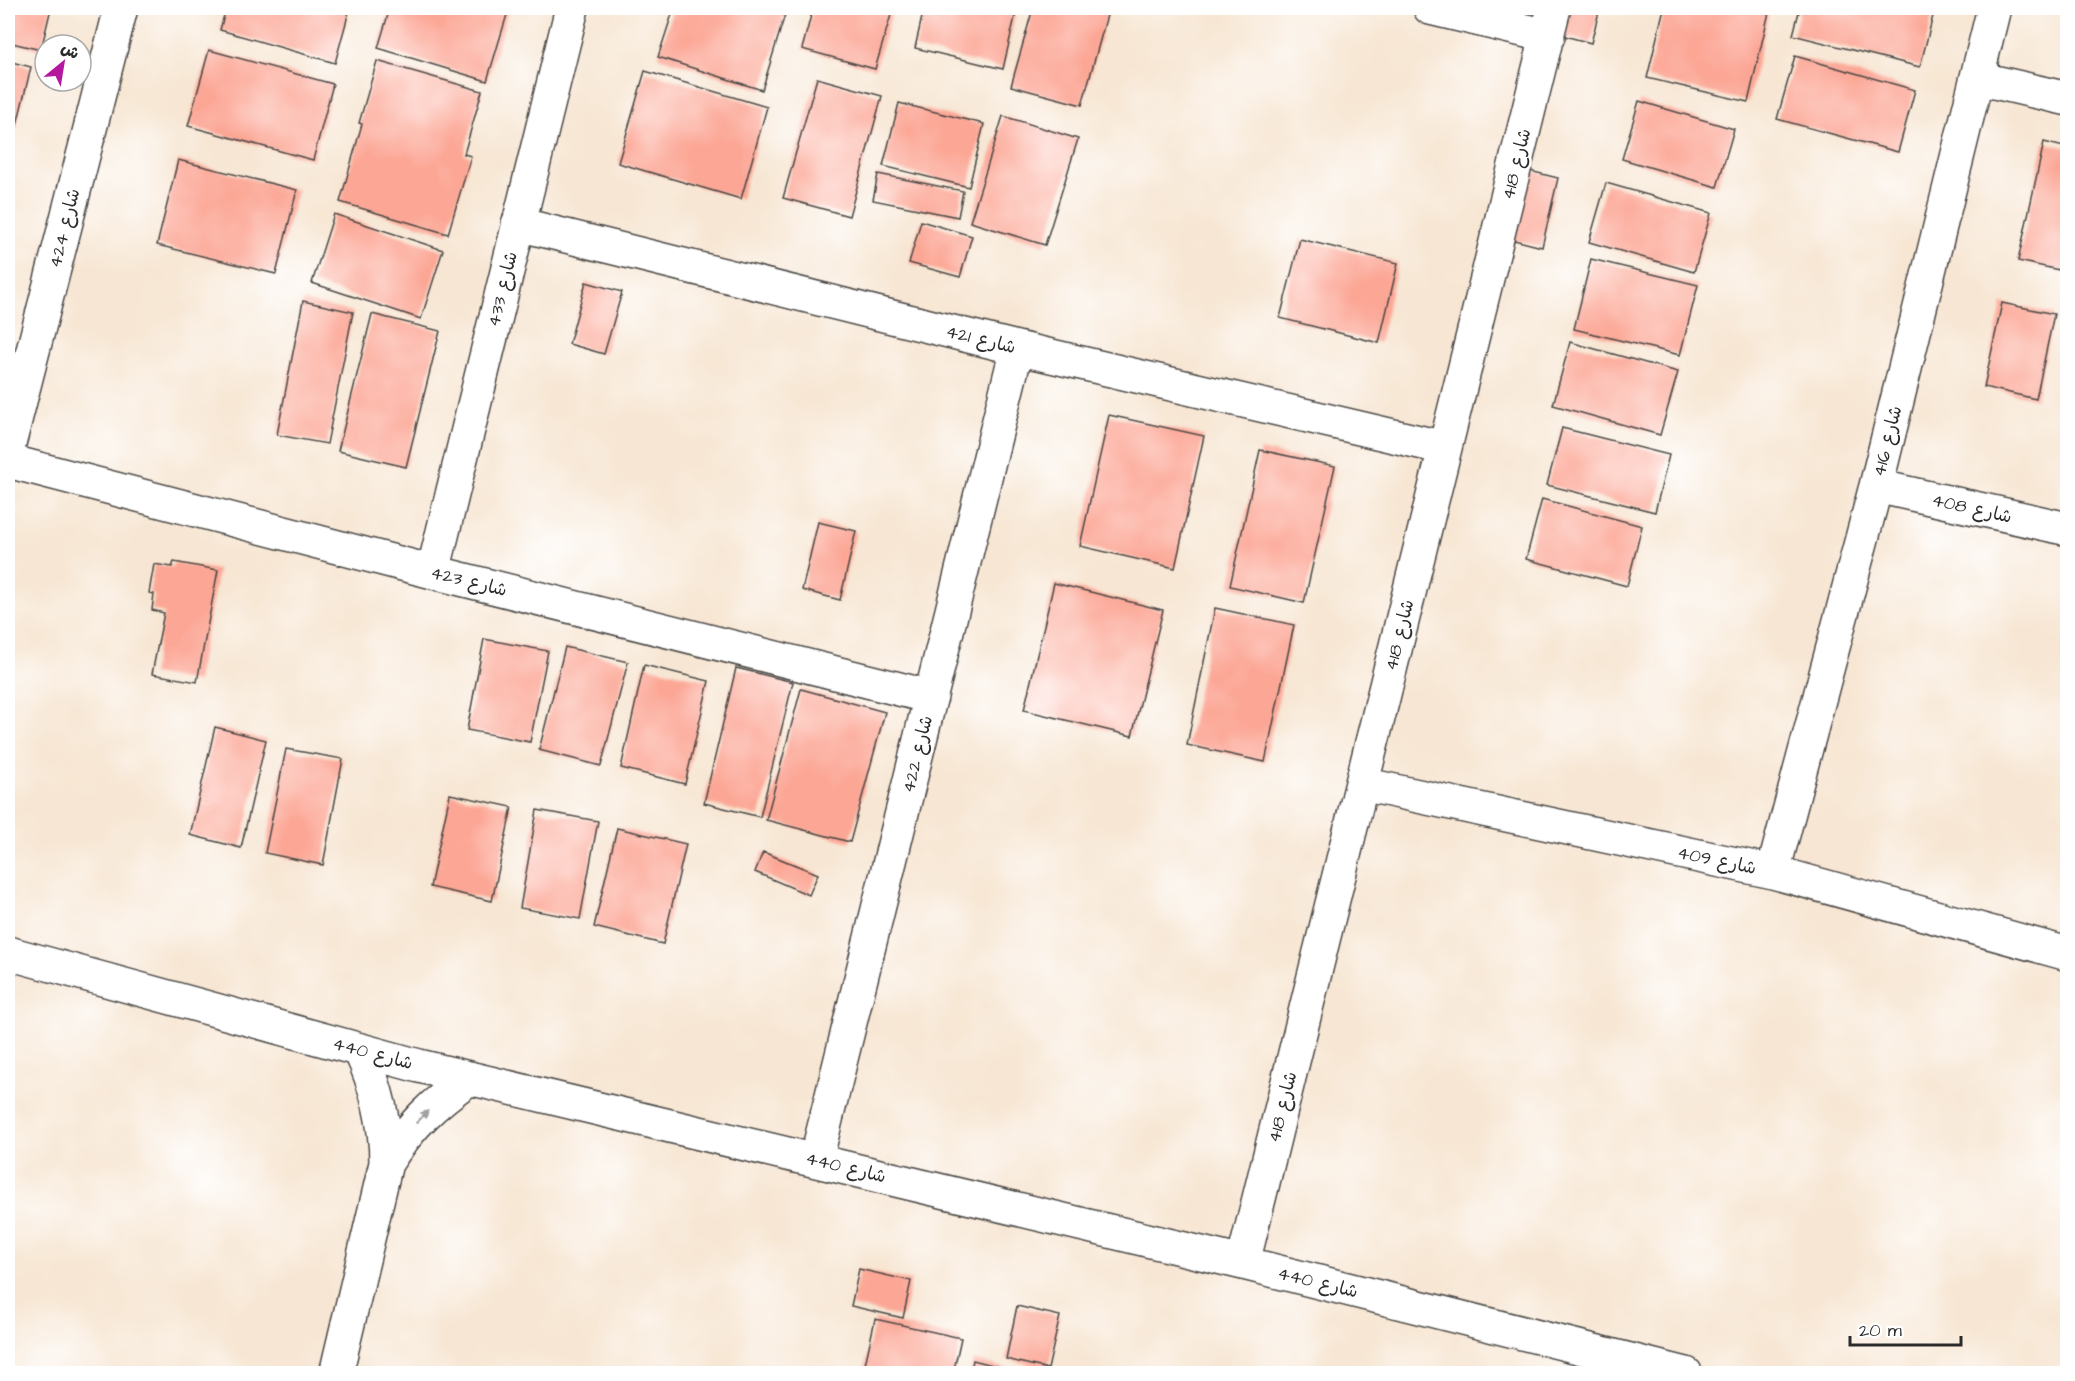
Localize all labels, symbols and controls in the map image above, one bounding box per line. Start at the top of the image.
north arrow [33,33,93,93]
text: ش [57,37,83,65]
street label: شارع 418 [1496,126,1537,202]
street label: شارع 424 [43,186,86,270]
street label: شارع 433 [481,249,524,329]
street label: شارع 421 [943,319,1018,360]
street label: شارع 416 [1867,403,1908,479]
street label: شارع 408 [1929,487,2014,530]
street label: شارع 423 [428,560,510,603]
street label: شارع 418 [1379,597,1420,673]
street label: شارع 422 [896,713,939,795]
street label: شارع 409 [1675,840,1759,881]
street label: شارع 440 [330,1031,416,1076]
street label: شارع 418 [1262,1069,1303,1145]
one-way arrow [414,1110,428,1124]
street label: شارع 440 [803,1145,889,1190]
street label: شارع 440 [1275,1260,1361,1305]
scale bar [1850,1309,1961,1347]
text: 20 m [1859,1318,1902,1343]

